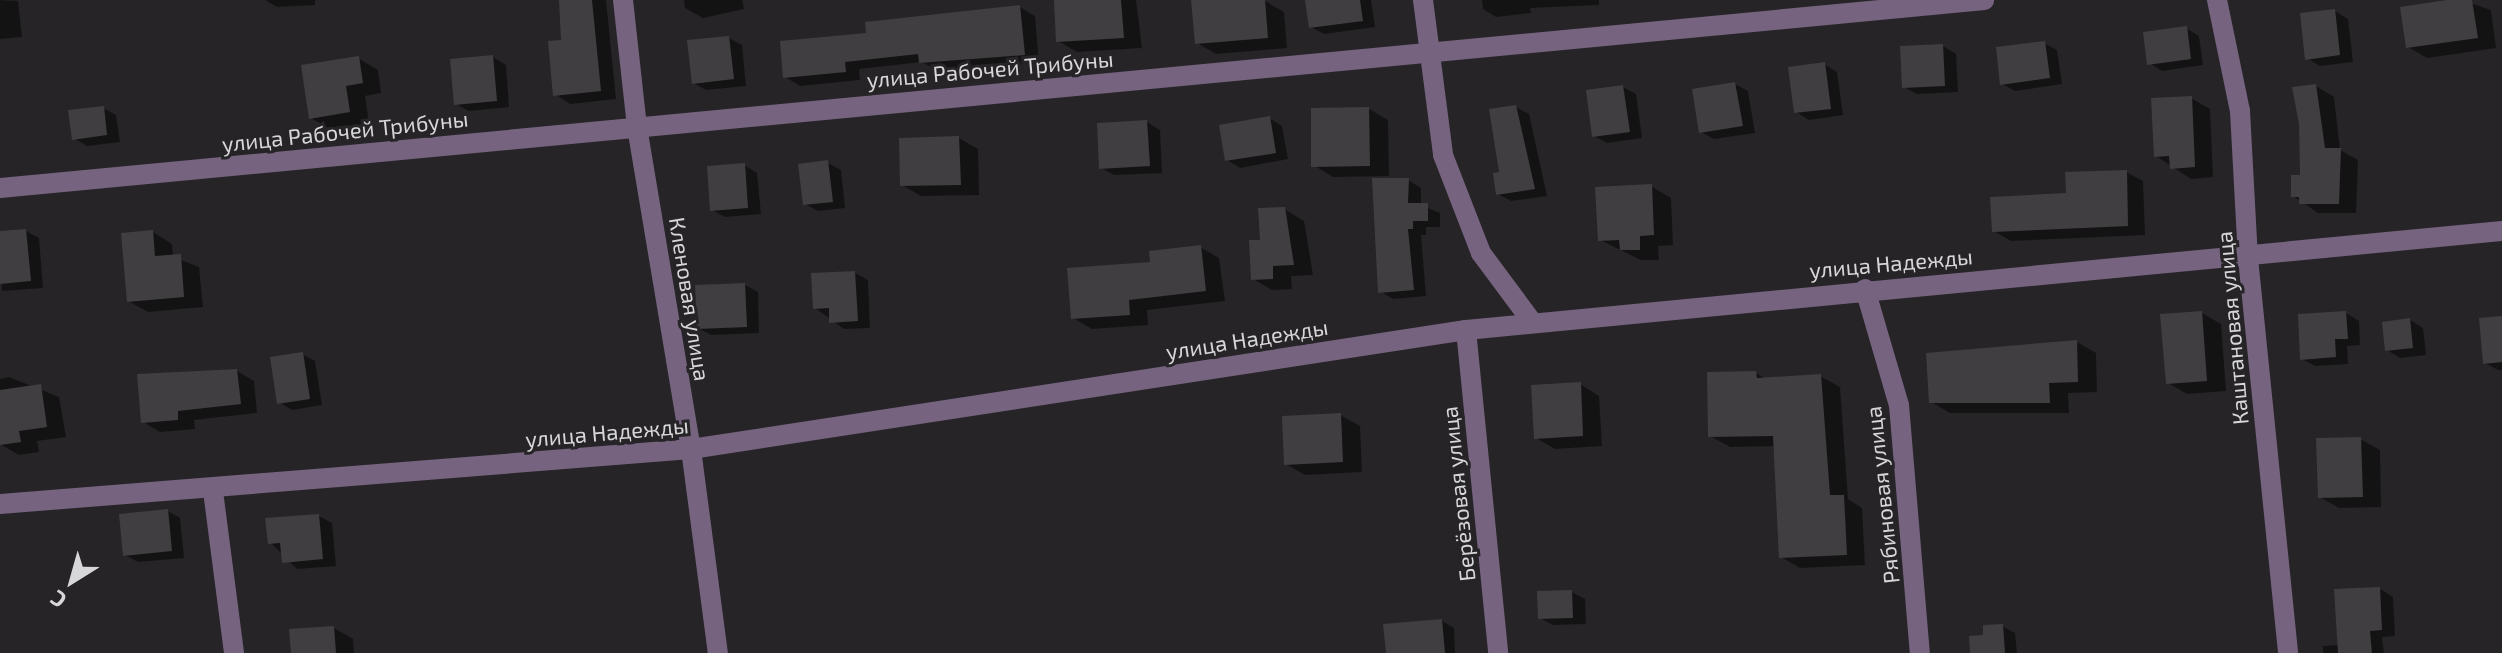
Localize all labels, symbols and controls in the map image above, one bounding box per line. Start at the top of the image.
street label: улица Рабочей Трибуны [866,45,1114,93]
street label: улица Рабочей Трибуны [221,105,469,157]
street label: Кленовая улица [664,215,716,383]
street label: Каштановая улица [2210,230,2254,426]
street label: улица Надежды [1808,243,1974,283]
street label: улица Надежды [1164,313,1330,365]
street label: Берёзовая улица [1436,405,1480,583]
street label: Рябиновая улица [1860,405,1904,585]
street label: улица Надежды [524,412,690,452]
north arrow [32,541,112,621]
text: С [45,586,71,614]

